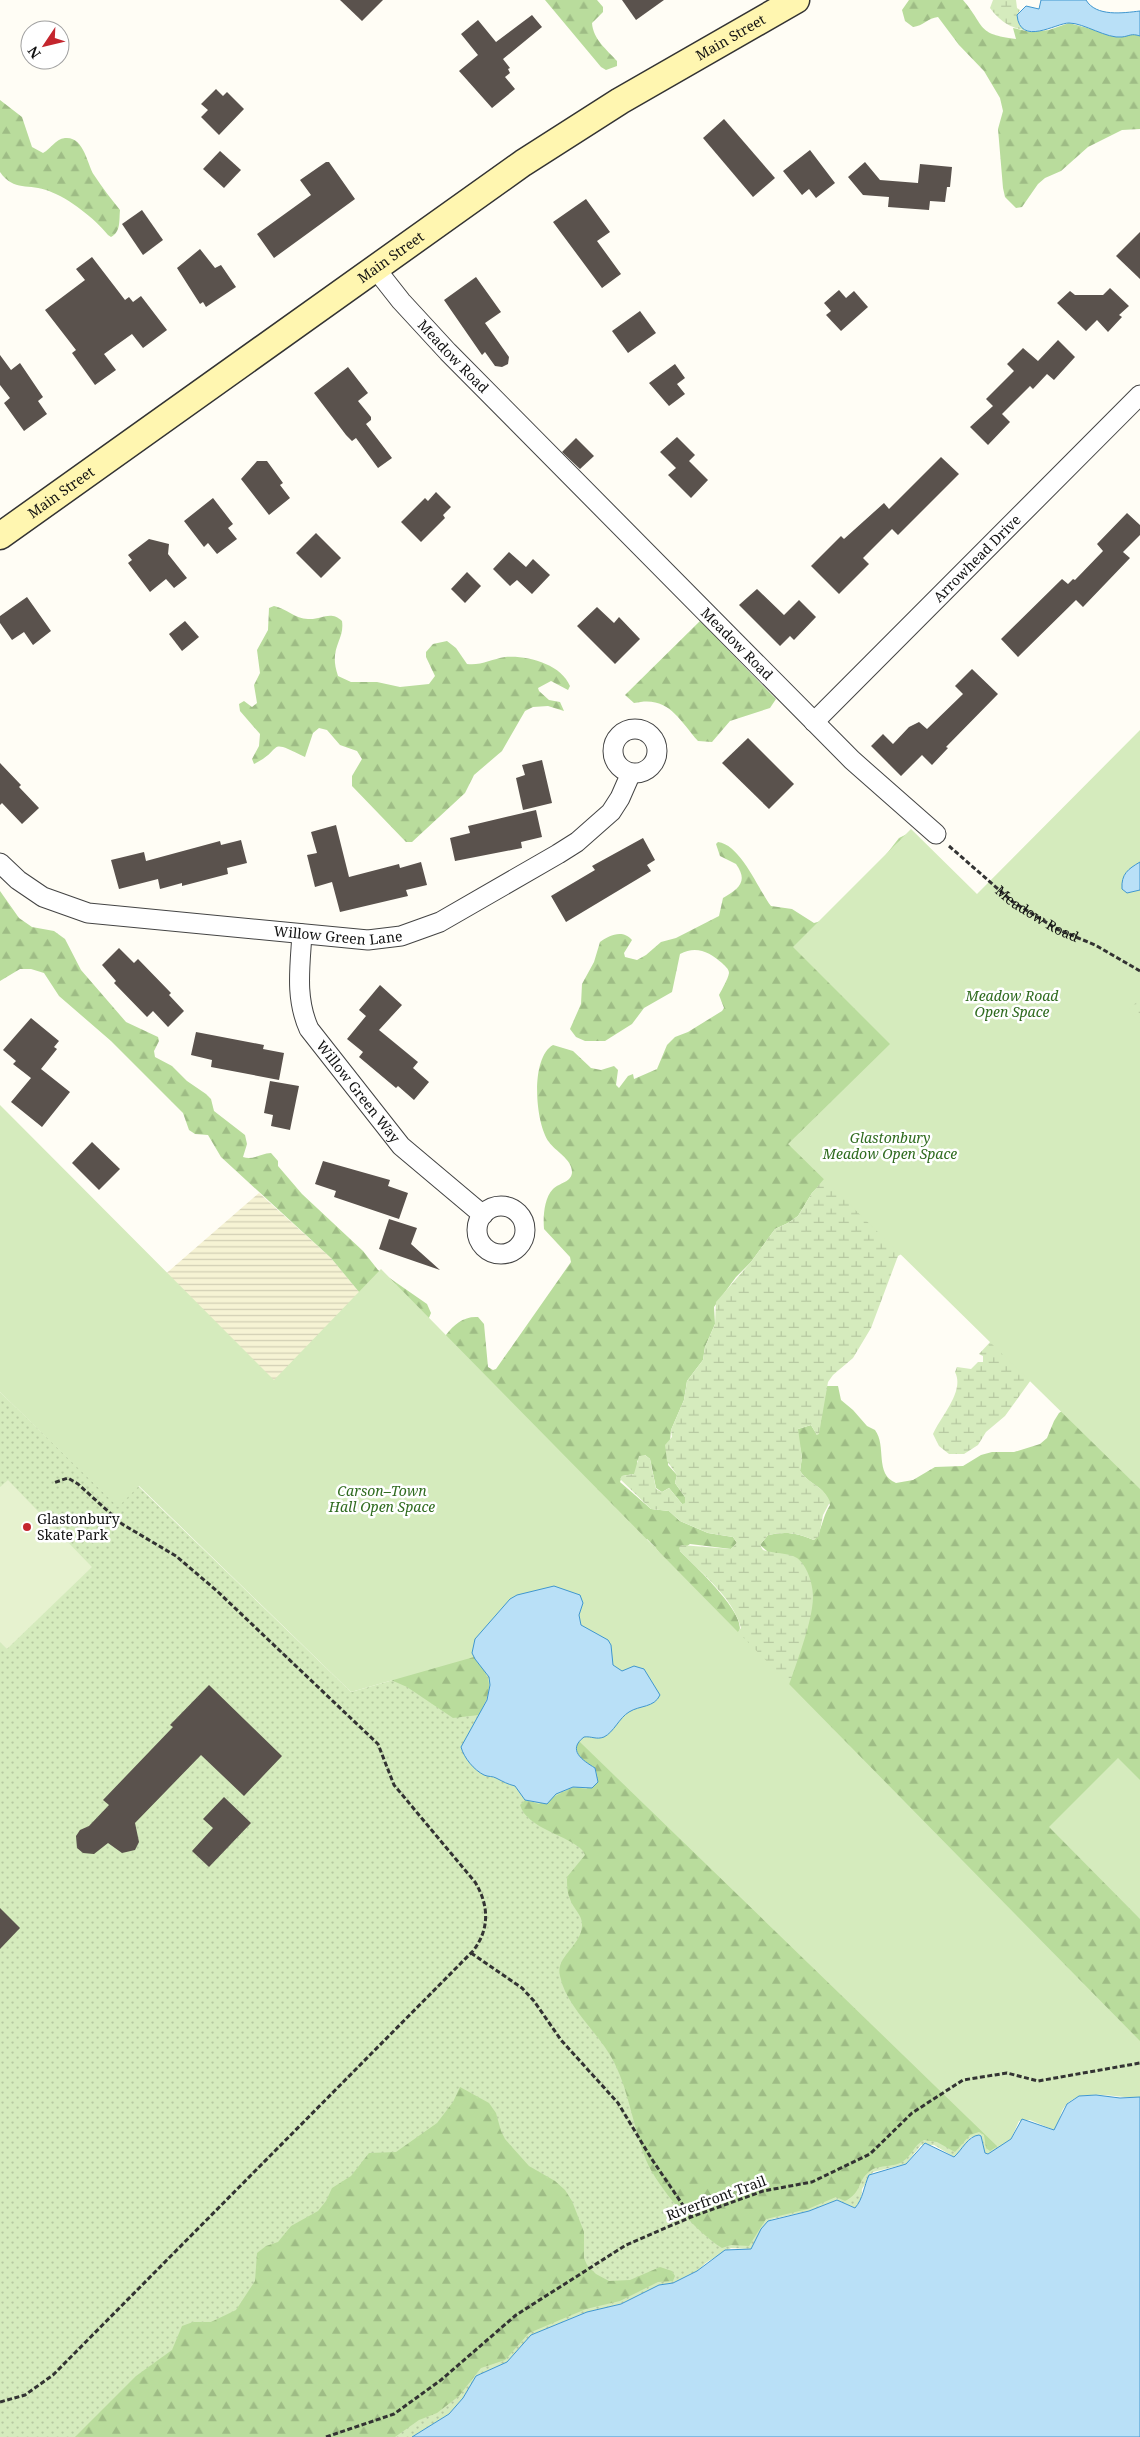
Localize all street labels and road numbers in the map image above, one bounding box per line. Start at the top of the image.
street label: Main Street [692,10,769,65]
street label: Main Street [354,227,428,287]
street label: Meadow Road [414,315,493,397]
street label: Main Street [24,462,98,522]
street label: Arrowhead Drive [929,510,1025,606]
street label: Meadow Road [697,603,778,684]
street label: Meadow Road [992,881,1082,946]
street label: Willow Green Lane [273,921,403,949]
street label: Willow Green Way [312,1036,405,1146]
street label: Riverfront Trail [663,2170,769,2224]

